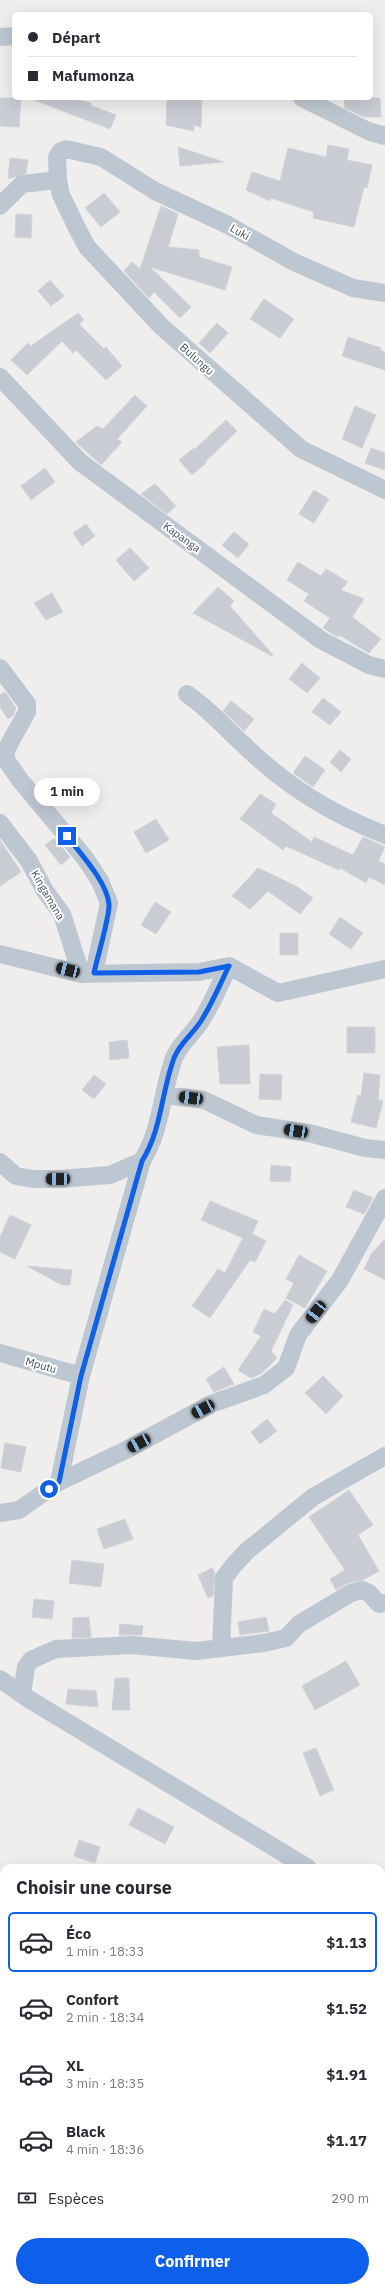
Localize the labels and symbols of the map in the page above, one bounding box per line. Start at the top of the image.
street label: Luki [228,221,252,243]
street label: Bulungu [177,340,217,378]
street label: Kapanga [161,519,204,555]
callout: 1 min [34,778,100,806]
route end [58,827,76,845]
street label: Kingamana [28,868,68,923]
car [55,961,81,979]
car [178,1091,204,1105]
car [283,1123,309,1139]
car [46,1173,70,1185]
car [304,1299,328,1325]
street label: Mputu [24,1354,58,1376]
car [190,1398,216,1420]
car [126,1432,152,1454]
route start [40,1480,58,1498]

